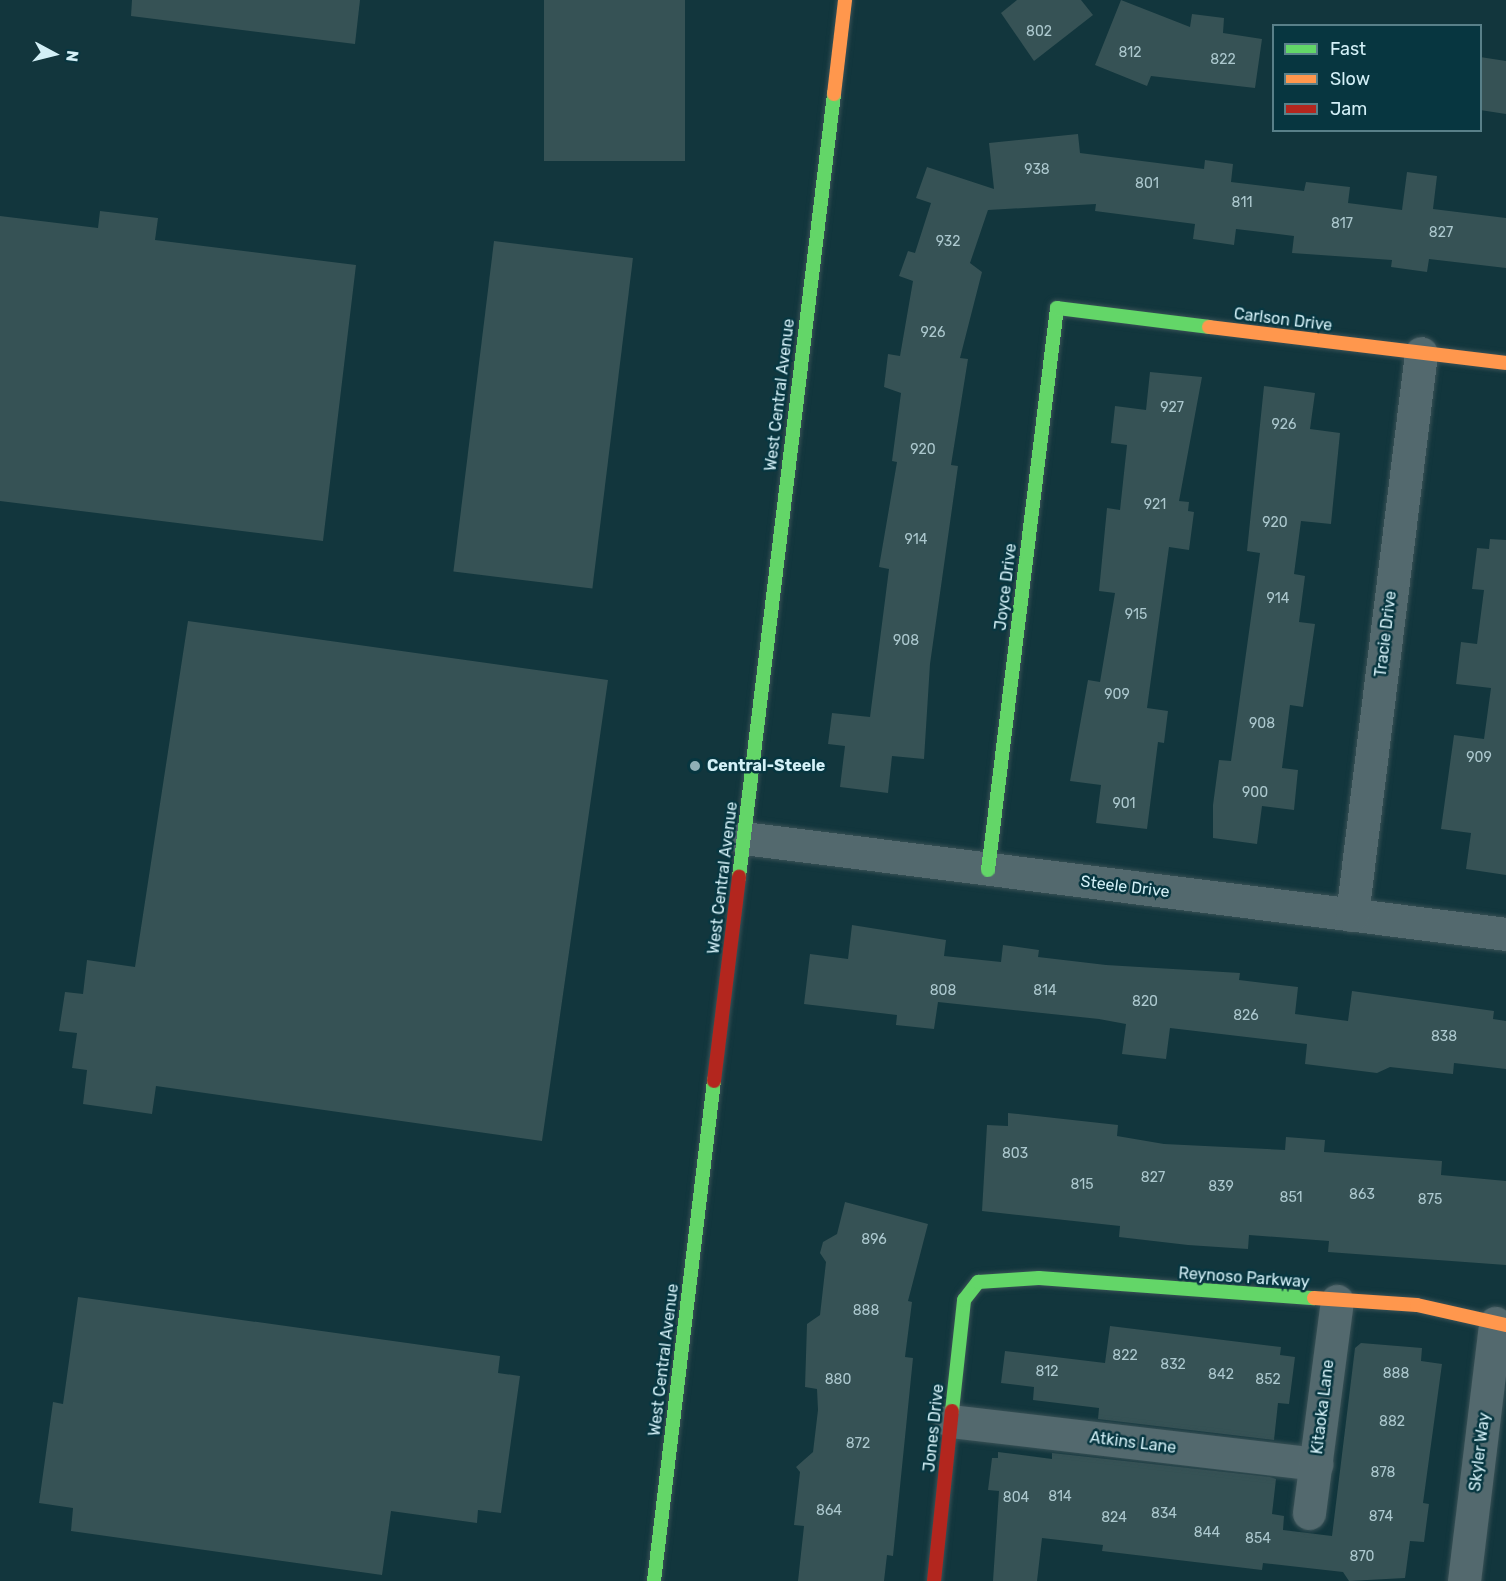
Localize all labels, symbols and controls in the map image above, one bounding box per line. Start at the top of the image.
north arrow [24,24,84,84]
house number: 802 [1026,24,1052,40]
legend [1272,24,1482,132]
text: Fast [1330,38,1366,60]
house number: 812 [1118,45,1142,61]
text: N [62,49,82,63]
house number: 822 [1210,52,1236,68]
text: Slow [1330,68,1370,90]
text: Jam [1330,98,1367,120]
house number: 938 [1024,162,1050,178]
house number: 801 [1135,176,1159,192]
house number: 811 [1232,195,1252,211]
house number: 817 [1331,216,1353,232]
house number: 827 [1429,225,1453,241]
house number: 932 [936,234,960,250]
street label: Carlson Drive [1233,304,1333,336]
street label: West Central Avenue [761,317,799,473]
house number: 926 [921,325,945,341]
house number: 927 [1160,400,1184,416]
house number: 926 [1272,417,1296,433]
house number: 920 [910,442,936,458]
house number: 921 [1144,497,1166,513]
house number: 920 [1262,515,1288,531]
house number: 914 [905,532,927,548]
street label: Joyce Drive [991,542,1021,632]
street label: Tracie Drive [1371,590,1401,678]
house number: 914 [1267,591,1289,607]
house number: 915 [1125,607,1147,623]
house number: 908 [893,633,919,649]
house number: 909 [1104,687,1130,703]
house number: 908 [1249,716,1275,732]
house number: 909 [1466,750,1492,766]
place label: Central-Steele [707,756,825,776]
marker: Central-Steele [688,759,702,773]
house number: 900 [1242,785,1268,801]
house number: 901 [1112,796,1136,812]
street label: West Central Avenue [704,800,742,956]
street label: Steele Drive [1079,872,1171,902]
house number: 808 [930,983,956,999]
house number: 814 [1033,983,1057,999]
house number: 820 [1132,994,1158,1010]
house number: 826 [1233,1008,1259,1024]
house number: 838 [1431,1029,1457,1045]
house number: 803 [1002,1146,1028,1162]
house number: 827 [1141,1170,1165,1186]
house number: 815 [1070,1177,1094,1193]
house number: 839 [1208,1179,1234,1195]
house number: 863 [1349,1187,1375,1203]
house number: 851 [1280,1190,1302,1206]
house number: 875 [1418,1192,1442,1208]
house number: 896 [861,1232,887,1248]
street label: Reynoso Parkway [1178,1264,1310,1292]
street label: West Central Avenue [645,1282,683,1438]
house number: 888 [853,1303,879,1319]
house number: 822 [1112,1348,1138,1364]
house number: 832 [1160,1357,1186,1373]
street label: Kitaoka Lane [1308,1359,1338,1455]
house number: 812 [1035,1364,1059,1380]
house number: 888 [1383,1366,1409,1382]
house number: 842 [1208,1367,1234,1383]
house number: 880 [825,1372,851,1388]
house number: 852 [1255,1372,1281,1388]
street label: Jones Drive [920,1383,948,1473]
street label: Skyler Way [1466,1411,1494,1493]
house number: 882 [1379,1414,1405,1430]
street label: Atkins Lane [1089,1428,1177,1458]
house number: 872 [846,1436,870,1452]
house number: 878 [1371,1465,1395,1481]
house number: 814 [1048,1489,1072,1505]
house number: 804 [1003,1490,1029,1506]
house number: 864 [816,1503,842,1519]
house number: 834 [1151,1506,1177,1522]
house number: 874 [1369,1509,1393,1525]
house number: 824 [1101,1510,1127,1526]
house number: 844 [1194,1525,1220,1541]
house number: 854 [1245,1531,1271,1547]
house number: 870 [1350,1549,1374,1565]

